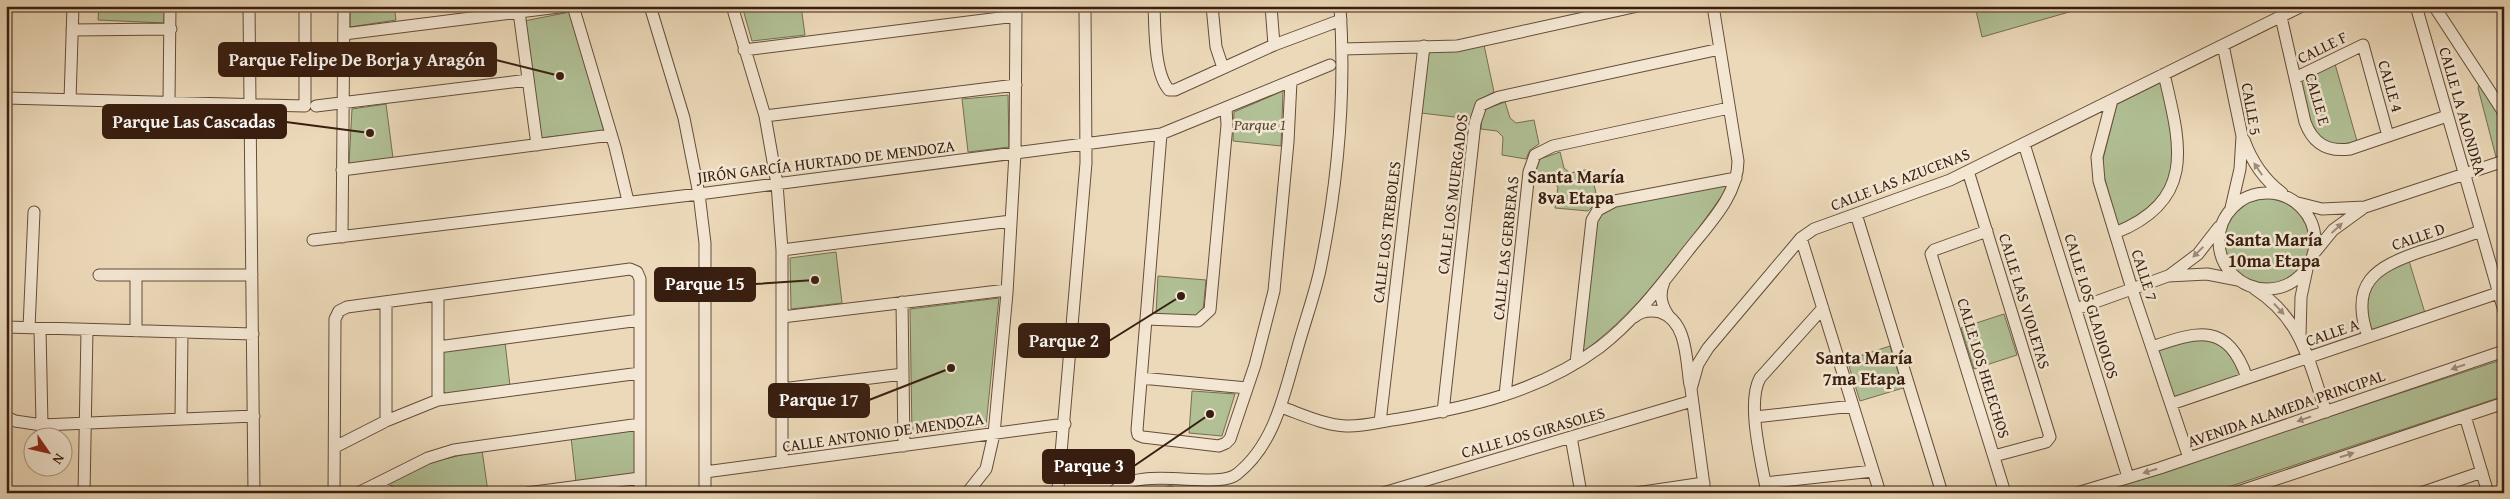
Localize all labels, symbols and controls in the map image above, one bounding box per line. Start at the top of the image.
street label: CALLE F [2293,25,2351,69]
callout: Parque Felipe De Borja y Aragón [219,43,496,76]
street label: CALLE LA ALONDRA [2433,44,2493,178]
text: Parque Felipe De Borja y Aragón [229,46,486,73]
street label: CALLE 4 [2372,57,2410,115]
street label: CALLE E [2299,70,2337,128]
street label: CALLE 5 [2236,81,2268,137]
callout: Parque Las Cascadas [103,105,286,138]
text: Parque Las Cascadas [112,108,276,135]
park label: Parque 1 [1233,112,1286,136]
street label: CALLE LOS MUERGADOS [1430,112,1474,276]
street label: JIRÓN GARCÍA HURTADO DE MENDOZA [694,133,957,189]
street label: CALLE LAS AZUCENAS [1827,141,1973,217]
street label: CALLE LOS TREBOLES [1365,160,1407,304]
one-way arrow [2254,162,2263,176]
district label: Santa María 8va Etapa [1527,163,1625,211]
street label: CALLE LAS GERBERAS [1486,175,1525,321]
street label: CALLE D [2388,216,2448,256]
one-way arrow [2330,222,2343,233]
district label: Santa María 10ma Etapa [2225,226,2323,274]
street label: CALLE LAS VIOLETAS [1993,230,2057,372]
street label: CALLE LOS GLADIOLOS [2059,230,2126,382]
street label: CALLE 7 [2125,246,2165,304]
one-way arrow [2193,246,2205,258]
callout: Parque 15 [655,268,755,301]
text: Parque 15 [665,270,745,297]
street label: CALLE LOS HELECHOS [1951,295,2017,441]
one-way arrow [2273,302,2285,314]
street label: CALLE A [2302,312,2362,352]
callout: Parque 2 [1019,324,1109,357]
text: Parque 2 [1029,327,1099,354]
district label: Santa María 7ma Etapa [1815,344,1913,392]
street label: AVENIDA ALAMEDA PRINCIPAL [2184,363,2388,453]
one-way arrow [2450,364,2465,371]
callout: Parque 17 [769,384,869,417]
text: Parque 17 [779,386,859,413]
street label: CALLE LOS GIRASOLES [1458,400,1608,464]
street label: CALLE ANTONIO DE MENDOZA [781,406,986,458]
one-way arrow [2296,416,2311,423]
north arrow [22,426,72,476]
text: N [48,450,70,469]
callout: Parque 3 [1043,450,1134,483]
one-way arrow [2340,451,2355,458]
text: Parque 3 [1054,452,1124,479]
one-way arrow [2142,467,2157,475]

